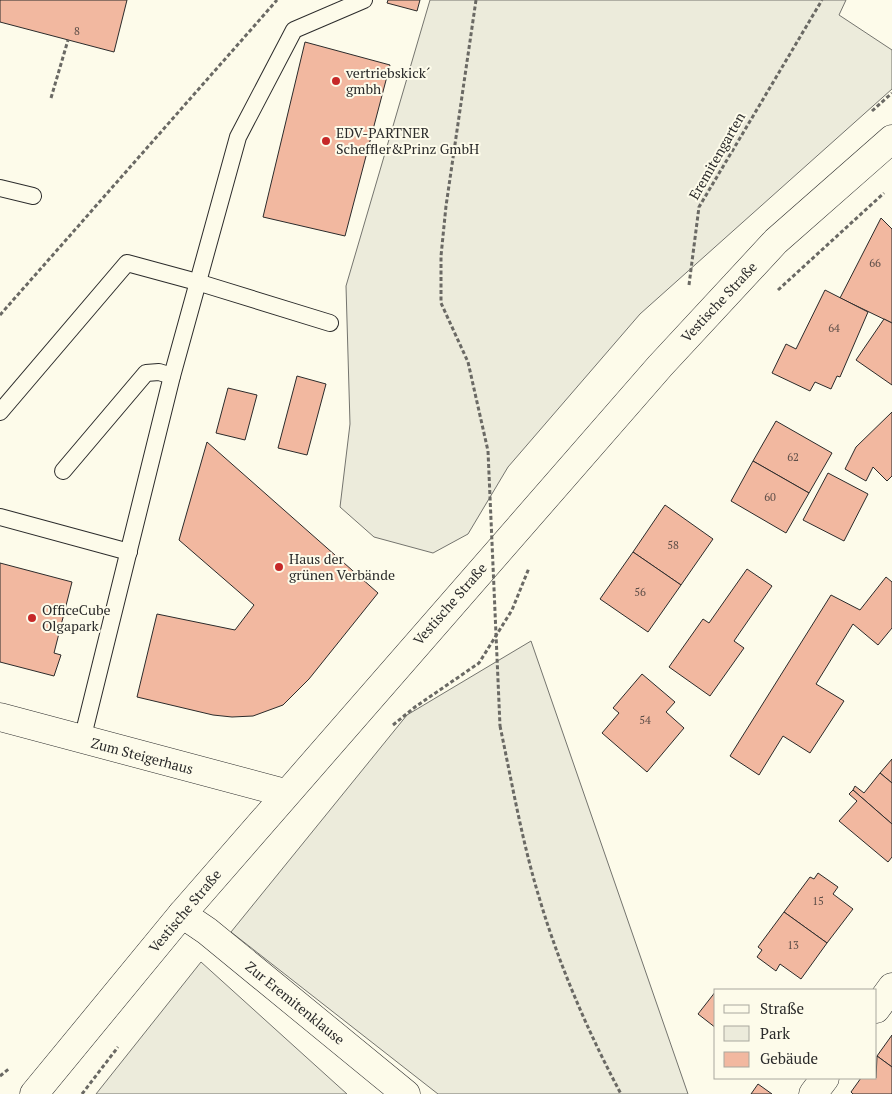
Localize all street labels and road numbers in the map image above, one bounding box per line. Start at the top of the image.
street label: Eremitengarten [684,108,750,203]
street label: Vestische Straße [676,257,761,346]
street label: Vestische Straße [409,559,491,649]
street label: Zum Steigerhaus [89,733,195,778]
street label: Vestische Straße [144,865,225,956]
street label: Zur Eremitenklause [242,957,349,1049]

